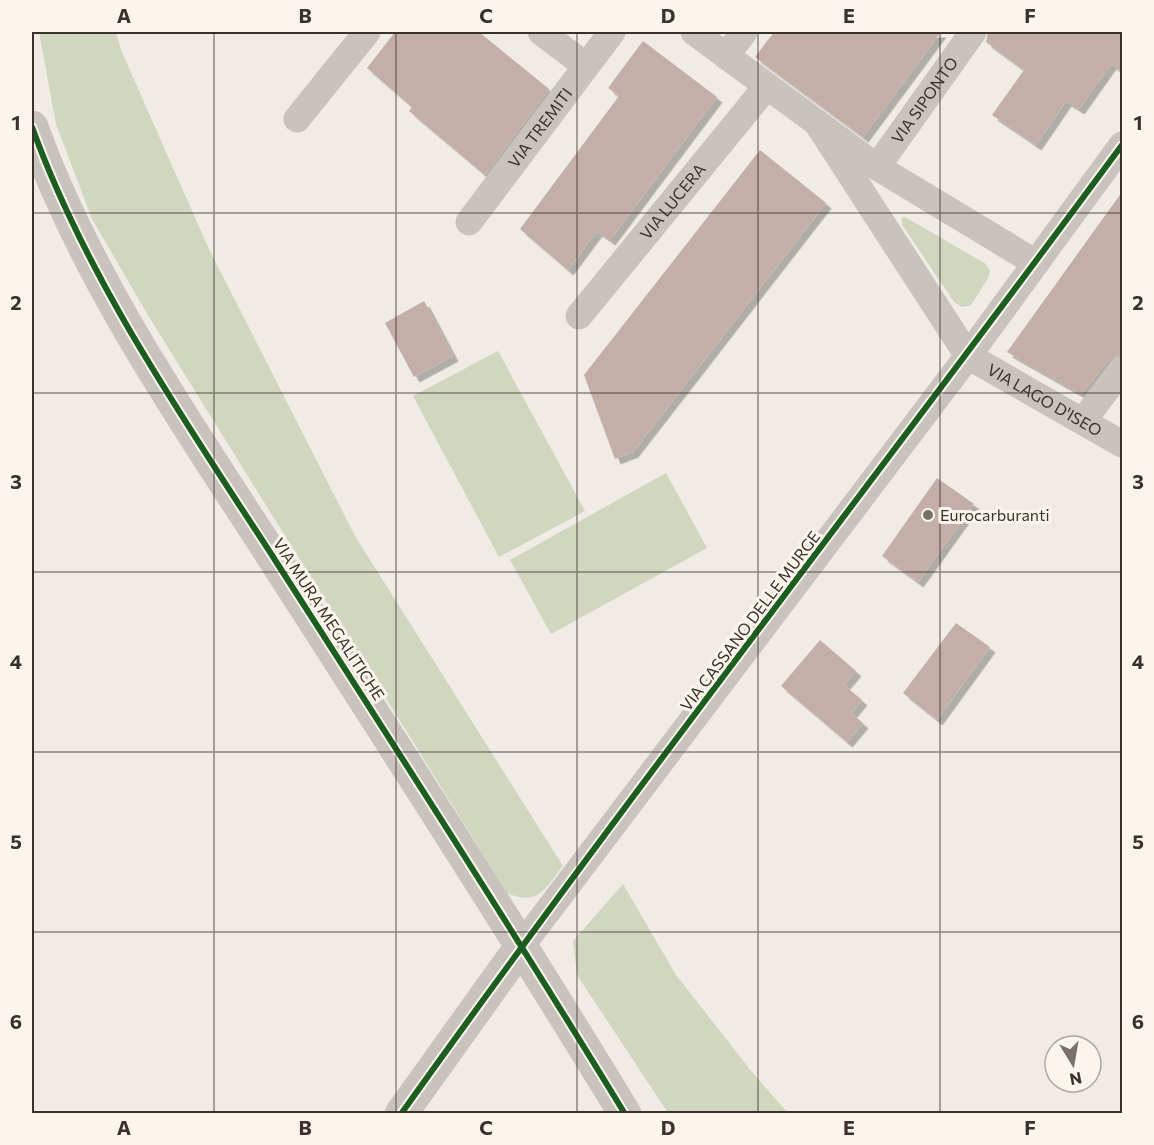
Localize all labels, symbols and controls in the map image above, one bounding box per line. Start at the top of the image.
text: A [117,3,131,27]
text: B [298,3,312,27]
text: C [479,3,493,27]
text: D [661,3,675,27]
text: E [843,3,855,27]
text: F [1024,3,1036,27]
street label: VIA SIPONTO [887,53,961,147]
street label: VIA TREMITI [504,84,576,171]
text: 1 [11,110,21,134]
text: 1 [1133,110,1143,134]
street label: VIA LUCERA [636,159,709,243]
text: 2 [10,290,22,314]
text: 2 [1132,290,1144,314]
street label: VIA LAGO D'ISEO [984,359,1106,440]
text: 3 [10,469,22,493]
text: 3 [1132,469,1144,493]
place label: Eurocarburanti [940,505,1050,524]
marker: Eurocarburanti [921,508,935,522]
street label: VIA CASSANO DELLE MURGE [676,527,823,714]
street label: VIA MURA MEGALITICHE [270,534,389,703]
text: 4 [10,649,22,673]
text: 4 [1132,649,1144,673]
text: 5 [10,829,22,853]
text: 5 [1132,829,1144,853]
text: 6 [10,1009,22,1033]
text: 6 [1132,1009,1144,1033]
north arrow [1043,1034,1103,1094]
text: N [1068,1069,1084,1090]
text: A [117,1115,131,1139]
text: B [298,1115,312,1139]
text: C [479,1115,493,1139]
text: D [661,1115,675,1139]
text: E [843,1115,855,1139]
text: F [1024,1115,1036,1139]

